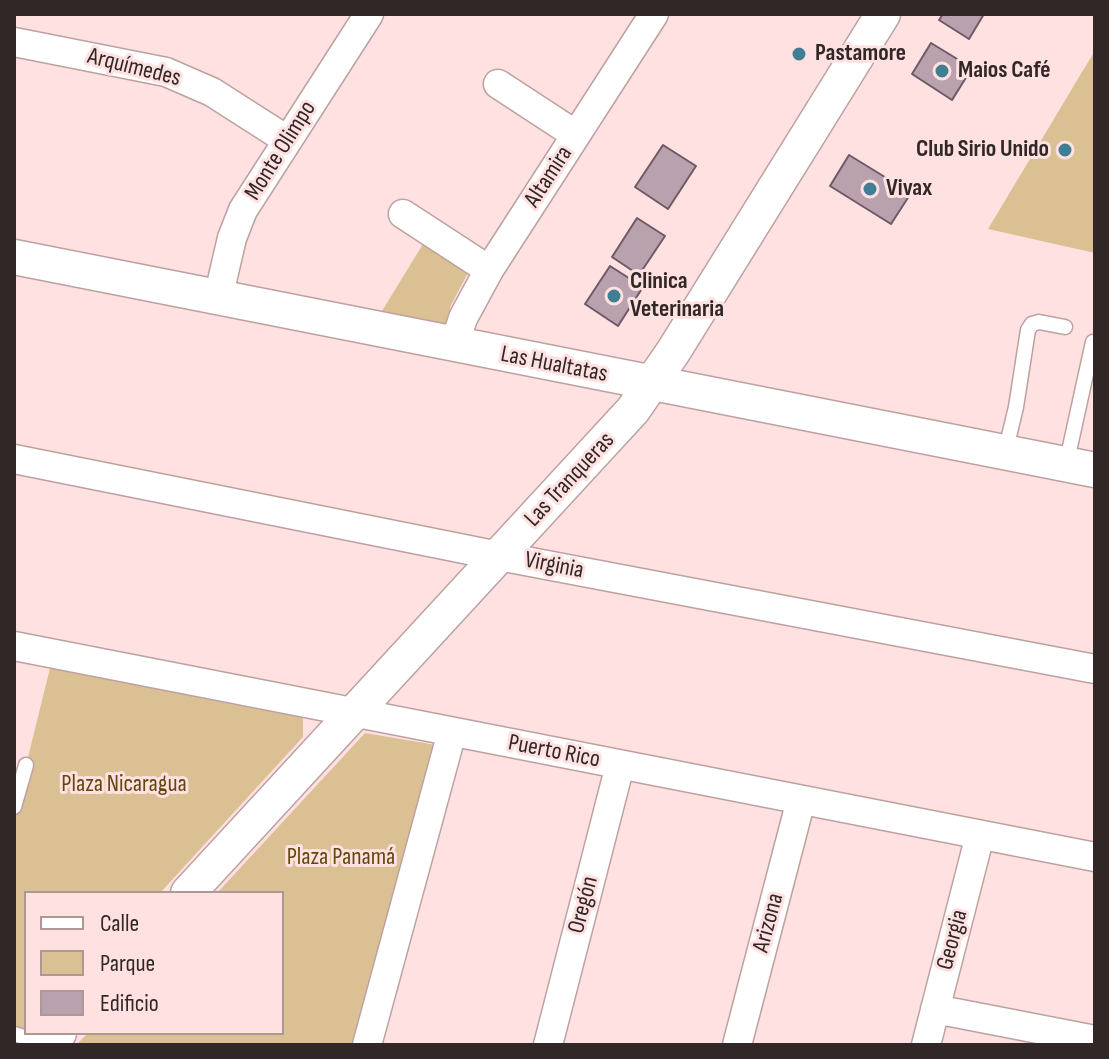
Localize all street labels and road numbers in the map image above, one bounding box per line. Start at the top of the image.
street label: Arquímedes [84,43,184,93]
street label: Monte Olimpo [239,96,323,206]
street label: Altamira [519,141,579,213]
street label: Las Hualtatas [498,341,610,389]
street label: Las Tranqueras [519,427,621,533]
street label: Virginia [522,546,586,586]
street label: Puerto Rico [506,729,602,775]
street label: Oregón [563,873,605,937]
street label: Arizona [747,890,791,956]
street label: Georgia [931,907,975,973]

